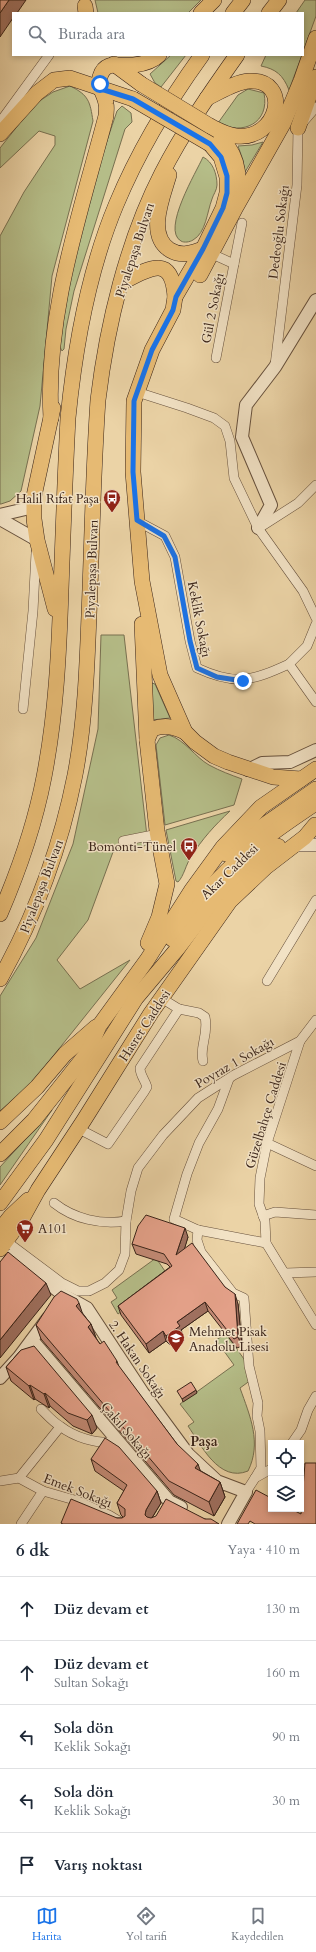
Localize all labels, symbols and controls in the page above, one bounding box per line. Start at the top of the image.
search box [12,12,304,56]
icon: search [26,23,48,45]
text: Burada ara [58,24,125,44]
route start [91,75,109,93]
street label: Dedeoğlu Sokağı [264,184,294,280]
street label: Piyalepaşa Bulvarı [111,200,159,300]
street label: Gül 2 Sokağı [197,271,229,345]
bus stop icon: Halil Rıfat Paşa [102,488,122,513]
place label: Halil Rıfat Paşa [16,490,99,508]
street label: Piyalepaşa Bulvarı [81,519,103,619]
street label: Keklik Sokağı [183,580,215,659]
route end [234,672,252,690]
bus stop icon: Bomonti-Tünel [179,836,199,861]
street label: Piyalepaşa Bulvarı [16,837,68,936]
place label: Bomonti-Tünel [88,838,177,856]
street label: Akar Caddesi [197,840,263,904]
street label: Hasret Caddesi [115,986,175,1065]
street label: Poyraz 1 Sokağı [192,1033,278,1093]
street label: Güzelbahçe Caddesi [241,1059,291,1171]
supermarket icon: A101 [15,1218,35,1243]
place label: A101 [38,1220,67,1238]
street label: 2. Hakan Sokağı [104,1317,170,1402]
place label: Mehmet Pisak Anadolu Lisesi [189,1323,269,1356]
school or university icon: Mehmet Pisak Anadolu Lisesi [166,1328,186,1353]
street label: Çakıl Sokağı [96,1398,156,1463]
district label: Paşa [190,1432,218,1451]
map controls [268,1440,304,1512]
button: locate [268,1440,304,1476]
street label: Emek Sokağı [41,1470,115,1512]
button: layers [268,1476,304,1512]
text: 6 dk [16,1539,50,1562]
text: Yaya · 410 m [227,1541,300,1559]
icon: ahead [16,1598,38,1620]
text: Düz devam et [54,1599,149,1619]
text: 130 m [266,1600,300,1618]
text: Düz devam et [54,1654,149,1674]
icon: ahead [16,1662,38,1684]
text: 160 m [266,1664,300,1682]
text: Sultan Sokağı [54,1674,129,1692]
text: Sola dön [54,1718,114,1738]
icon: left [16,1726,38,1748]
text: 90 m [272,1728,300,1746]
text: Keklik Sokağı [54,1738,131,1756]
text: Sola dön [54,1782,114,1802]
icon: left [16,1790,38,1812]
text: 30 m [272,1792,300,1810]
text: Keklik Sokağı [54,1802,131,1820]
icon: arrive [16,1854,38,1876]
text: Varış noktası [54,1855,143,1875]
tab: Harita [32,1905,61,1944]
tab: Yol tarifi [126,1905,167,1944]
tab: Kaydedilen [231,1905,284,1944]

